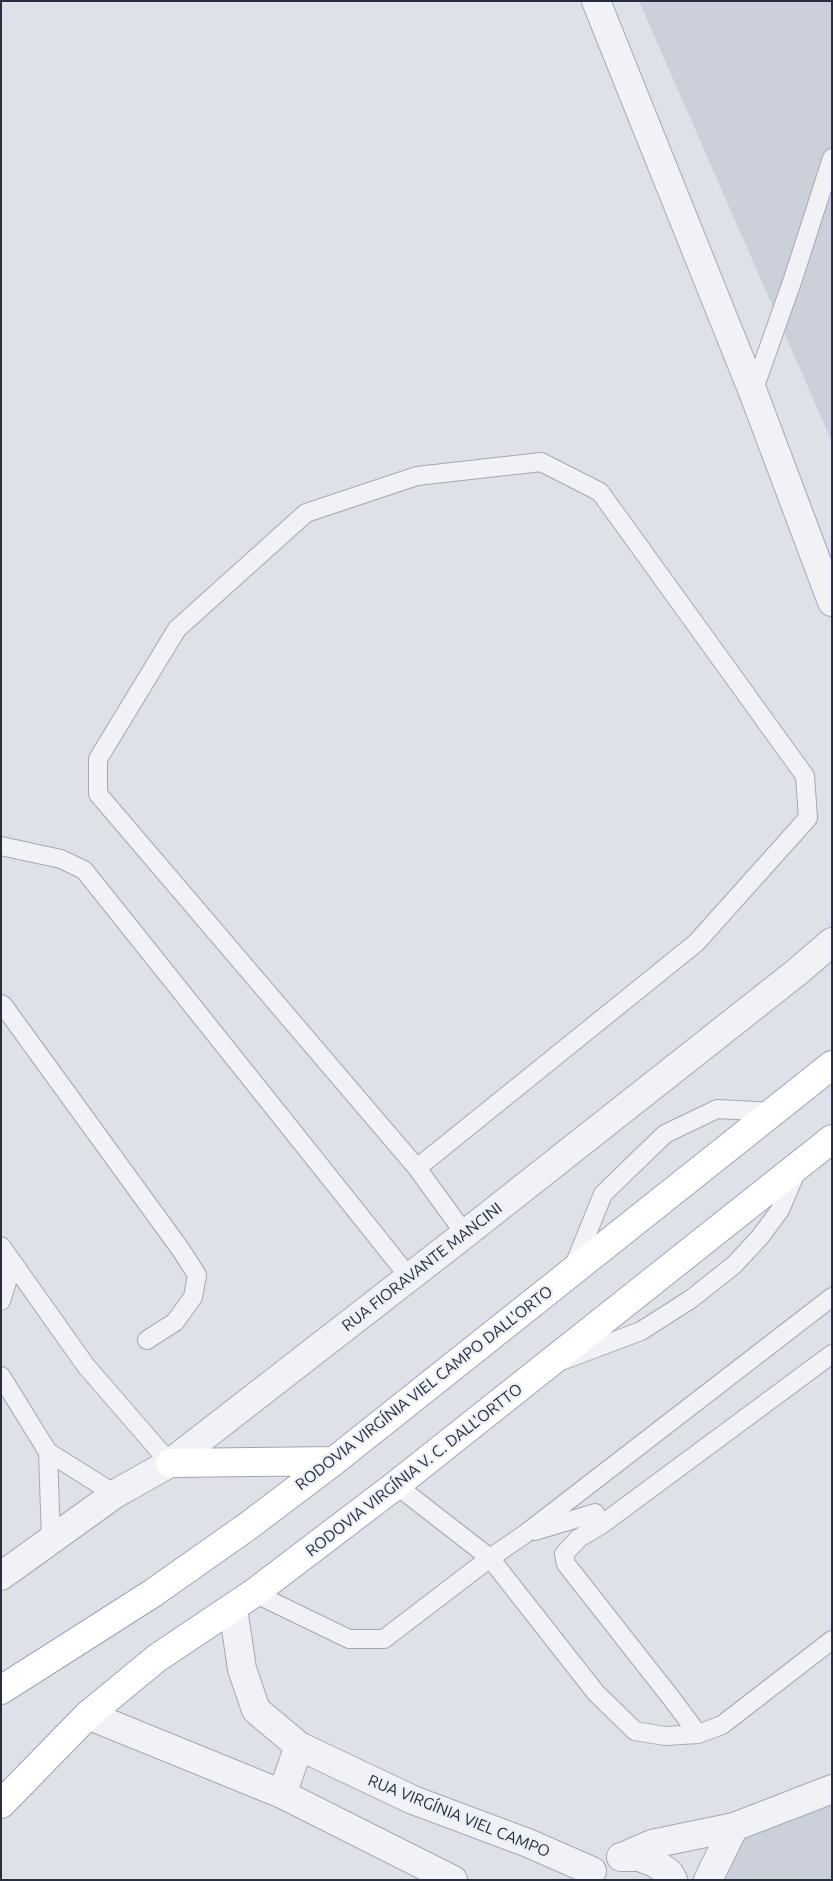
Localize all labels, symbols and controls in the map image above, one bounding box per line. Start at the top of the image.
street label: RUA FIORAVANTE MANCINI [338,1199,506,1335]
street label: RODOVIA VIRGÍNIA VIEL CAMPO DALL'ORTO [292,1282,556,1494]
street label: RODOVIA VIRGÍNIA V. C. DALL'ORTTO [302,1379,526,1561]
street label: RUA VIRGÍNIA VIEL CAMPO [365,1771,553,1861]

